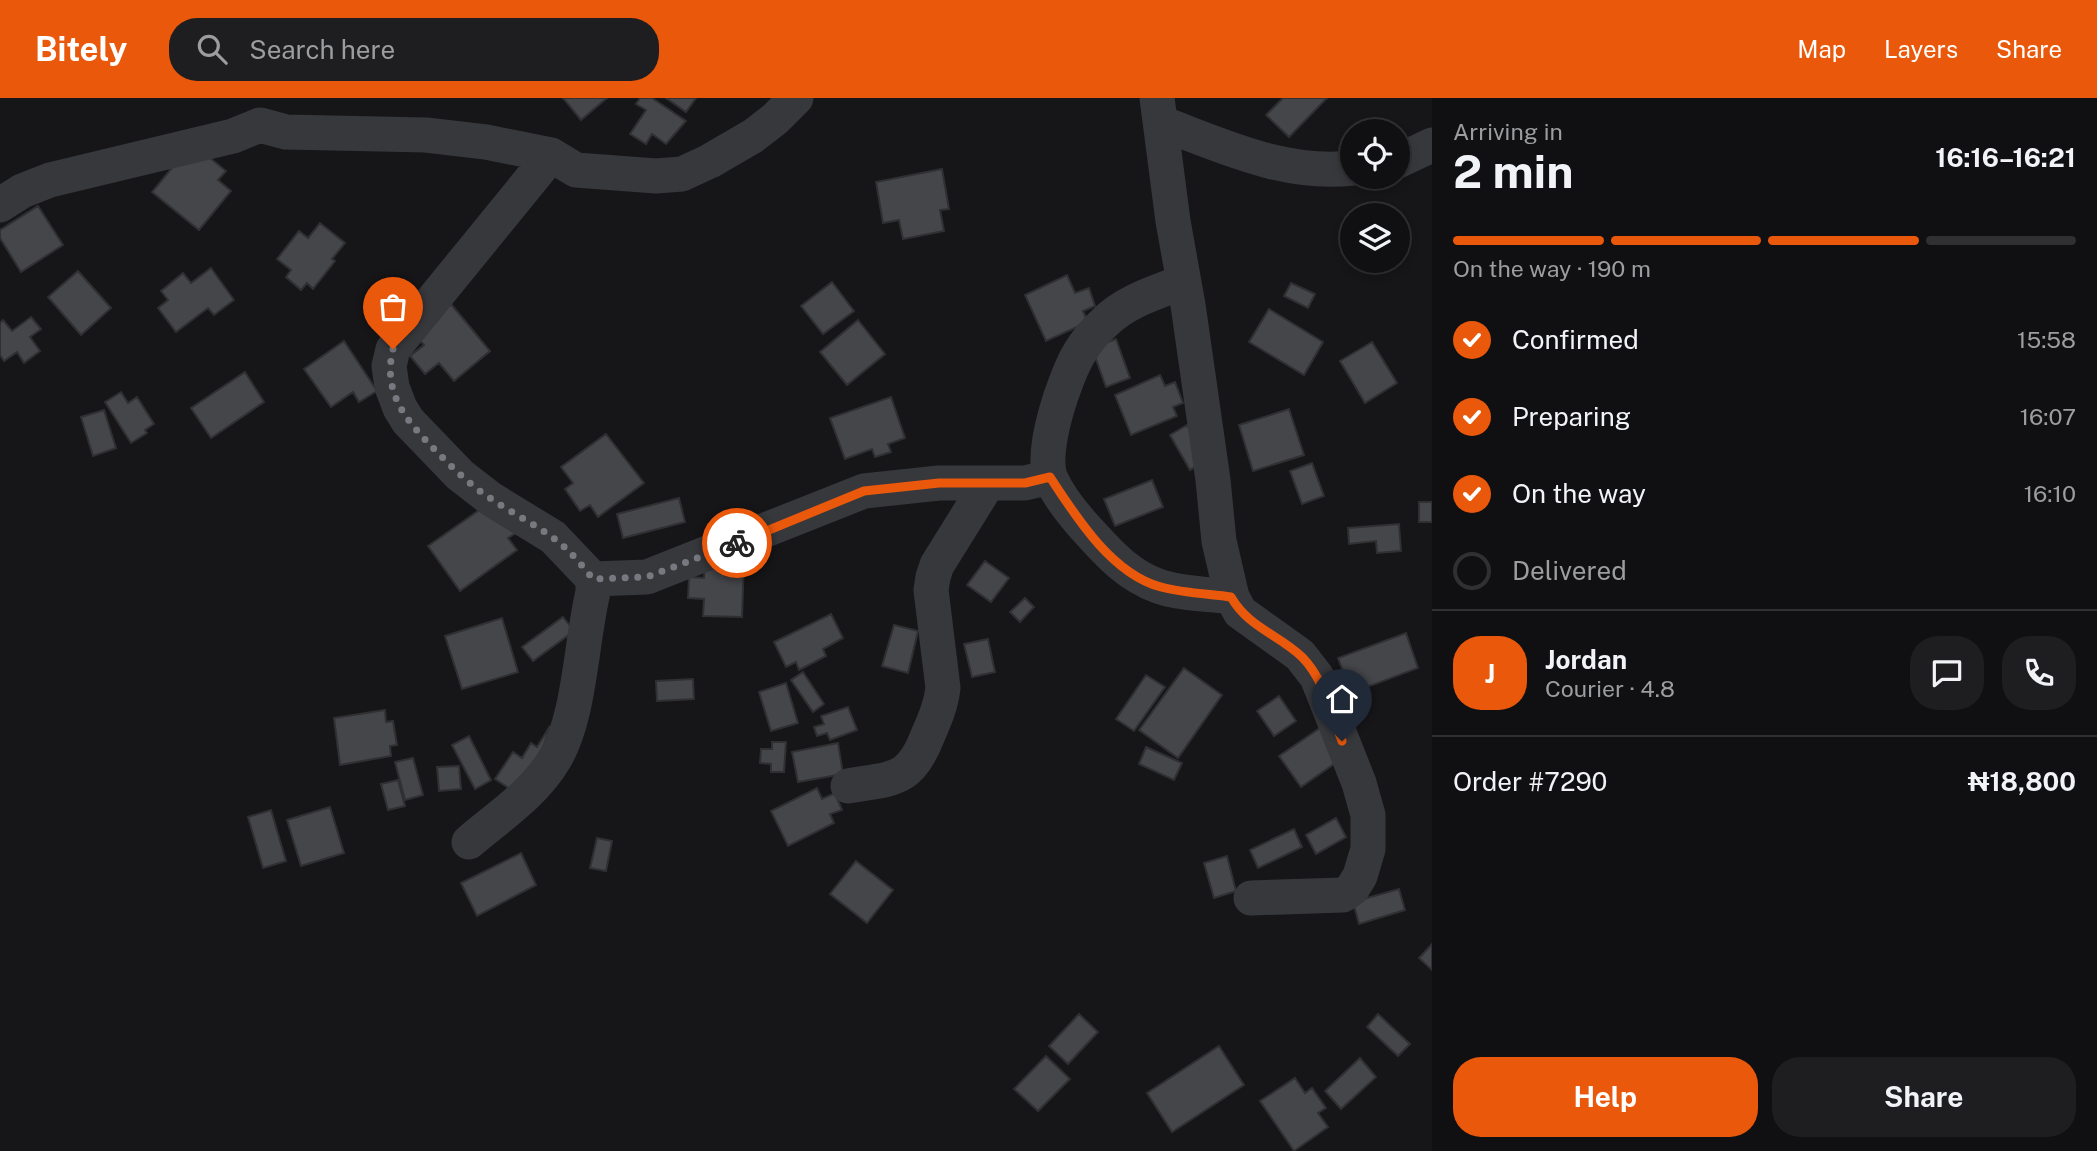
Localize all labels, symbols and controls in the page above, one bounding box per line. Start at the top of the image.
search box [169,18,659,81]
text: Bitely [35,30,127,68]
icon: search [193,30,231,68]
text: Search here [249,34,395,65]
text: Map [1797,35,1846,63]
text: Layers [1884,35,1958,63]
text: Share [1996,35,2062,63]
text: Arriving in [1453,118,1563,145]
map controls [1340,119,1410,273]
button: locate [1340,119,1410,189]
text: 16:16–16:21 [1935,142,2076,173]
text: 2 min [1453,144,1573,198]
button: layers [1340,203,1410,273]
text: On the way · 190 m [1453,255,1651,282]
pin [363,277,423,349]
icon: bag [374,288,412,326]
icon: check [1453,321,1491,359]
text: Confirmed [1512,324,1639,355]
text: 15:58 [2017,326,2076,353]
icon: check [1453,398,1491,436]
text: Preparing [1512,401,1631,432]
text: 16:07 [2020,403,2076,430]
icon: check [1453,475,1491,513]
text: On the way [1512,478,1646,509]
text: 16:10 [2024,480,2076,507]
courier [702,508,772,578]
icon: bike [718,524,756,562]
text: Delivered [1512,555,1627,586]
button: chat [1910,636,1984,710]
button: phone [2002,636,2076,710]
text: Jordan [1545,644,1627,675]
text: J [1485,658,1495,689]
pin [1312,669,1372,741]
text: Courier · 4.8 [1545,675,1675,702]
icon: home [1323,680,1361,718]
text: Order #7290 [1453,766,1608,797]
text: ₦18,800 [1968,766,2076,797]
button: Help [1453,1057,1758,1137]
button: Share [1772,1057,2076,1137]

